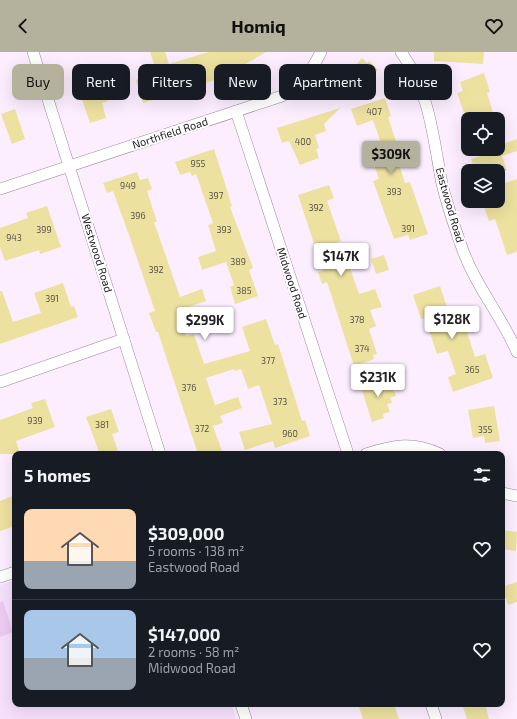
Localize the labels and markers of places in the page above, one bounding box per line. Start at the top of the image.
pin: $309K [363,141,419,175]
pin: $147K [313,243,369,277]
pin: $128K [424,306,480,340]
pin: $299K [177,307,233,341]
pin: $231K [350,364,406,398]

